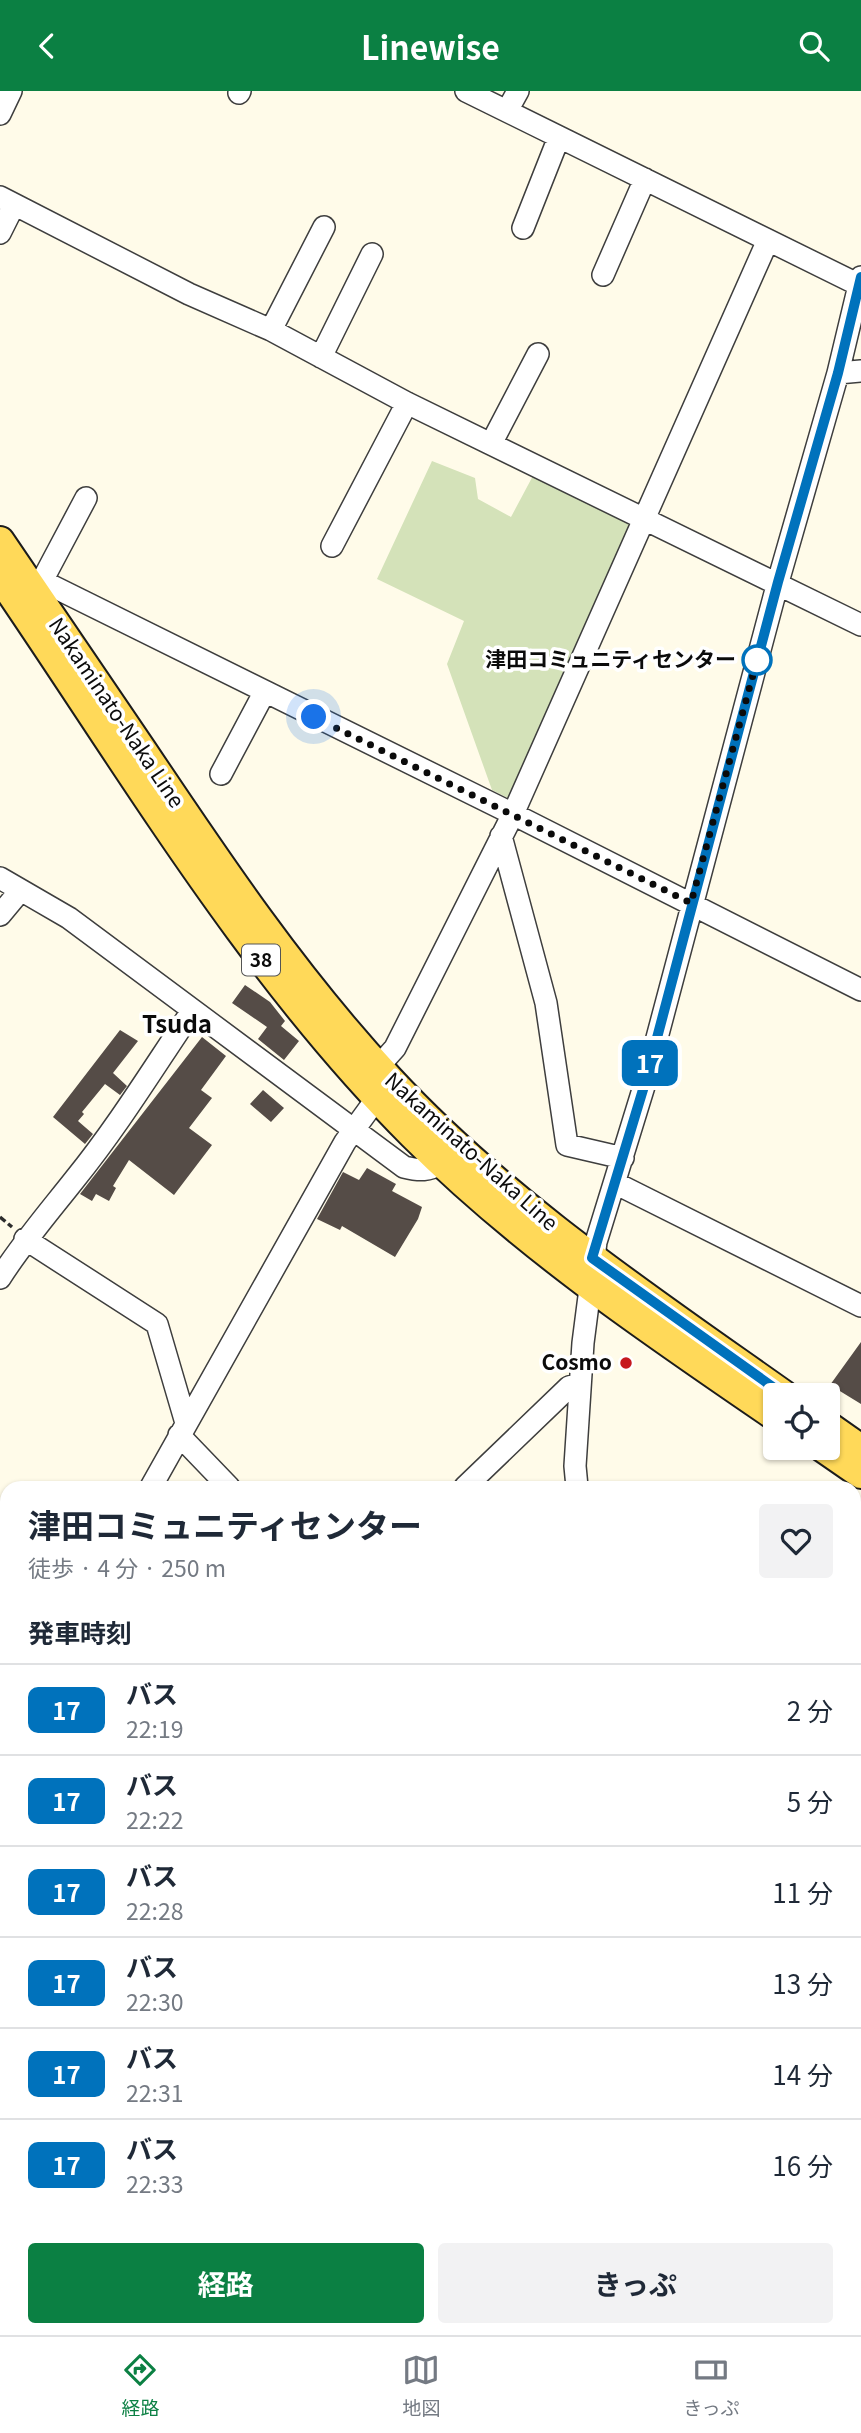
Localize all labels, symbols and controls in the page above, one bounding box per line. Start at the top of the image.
text: Linewise [361,23,500,69]
icon: back [28,27,66,65]
icon: search [795,27,833,65]
street label: Nakaminato-Naka Line [43,611,193,813]
place label: 津田コミュニティセンター [485,643,736,673]
marker: 津田コミュニティセンター [742,645,772,675]
your location [296,699,331,734]
road number: 38 [242,945,280,975]
district label: Tsuda [142,1005,212,1040]
line badge: 17 [618,1040,682,1086]
text: 17 [636,1045,664,1080]
street label: Nakaminato-Naka Line [379,1065,565,1236]
place label: Cosmo [542,1346,612,1376]
marker: Cosmo [618,1355,634,1371]
map controls [763,1383,840,1460]
button: locate [763,1383,840,1460]
text: 津田コミュニティセンター [28,1500,422,1548]
button: heart [759,1504,833,1578]
text: 徒歩 · 4 分 · 250 m [28,1550,226,1584]
text: 発車時刻 [28,1613,132,1650]
text: バス [126,1674,178,1711]
text: 2 分 [787,1691,833,1728]
text: 17 [52,1692,81,1727]
text: 22:19 [126,1711,183,1745]
text: バス [126,1765,178,1802]
text: 5 分 [787,1782,833,1819]
text: 17 [52,1783,81,1818]
text: 22:22 [126,1802,183,1836]
text: バス [126,1856,178,1893]
text: 11 分 [772,1873,833,1910]
text: 17 [52,1874,81,1909]
text: 22:28 [126,1893,183,1927]
text: バス [126,1947,178,1984]
text: 13 分 [772,1964,833,2001]
text: 17 [52,1965,81,2000]
text: 22:30 [126,1984,183,2018]
text: バス [126,2038,178,2075]
text: 14 分 [772,2055,833,2092]
text: 17 [52,2056,81,2091]
text: 22:31 [126,2075,183,2109]
text: バス [126,2129,178,2166]
text: 16 分 [772,2146,833,2183]
text: 17 [52,2147,81,2182]
text: 22:33 [126,2166,183,2200]
button: 経路 [28,2243,424,2323]
button: きっぷ [438,2243,833,2323]
tab: 経路 [121,2351,159,2420]
tab: 地図 [402,2351,440,2420]
tab: きっぷ [683,2351,740,2420]

